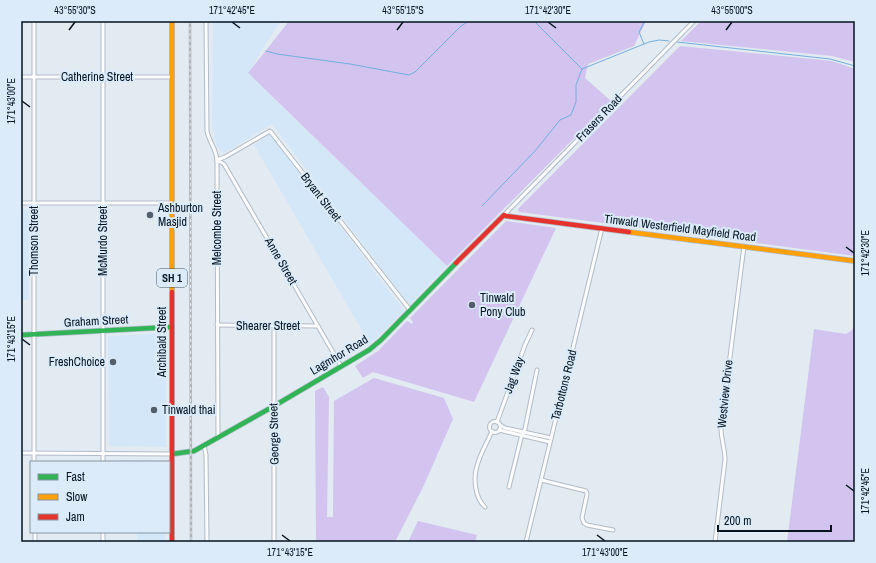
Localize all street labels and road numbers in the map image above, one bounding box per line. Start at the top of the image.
street label: Catherine Street [61,69,133,85]
street label: Frasers Road [573,91,625,145]
street label: Bryant Street [297,169,345,225]
street label: Melcombe Street [209,191,225,265]
street label: Thomson Street [26,206,42,276]
street label: McMurdo Street [95,206,111,276]
street label: Tinwald Westerfield Mayfield Road [603,211,757,245]
street label: Anne Street [261,234,301,288]
road number: SH 1 [157,269,187,287]
street label: Archibald Street [154,306,170,378]
street label: Graham Street [63,311,129,331]
street label: Shearer Street [236,318,300,334]
street label: Lagmhor Road [307,331,371,379]
street label: Tarbottons Road [547,348,581,422]
street label: Jag Way [500,354,528,396]
street label: Westview Drive [713,359,737,429]
street label: George Street [265,403,283,465]

